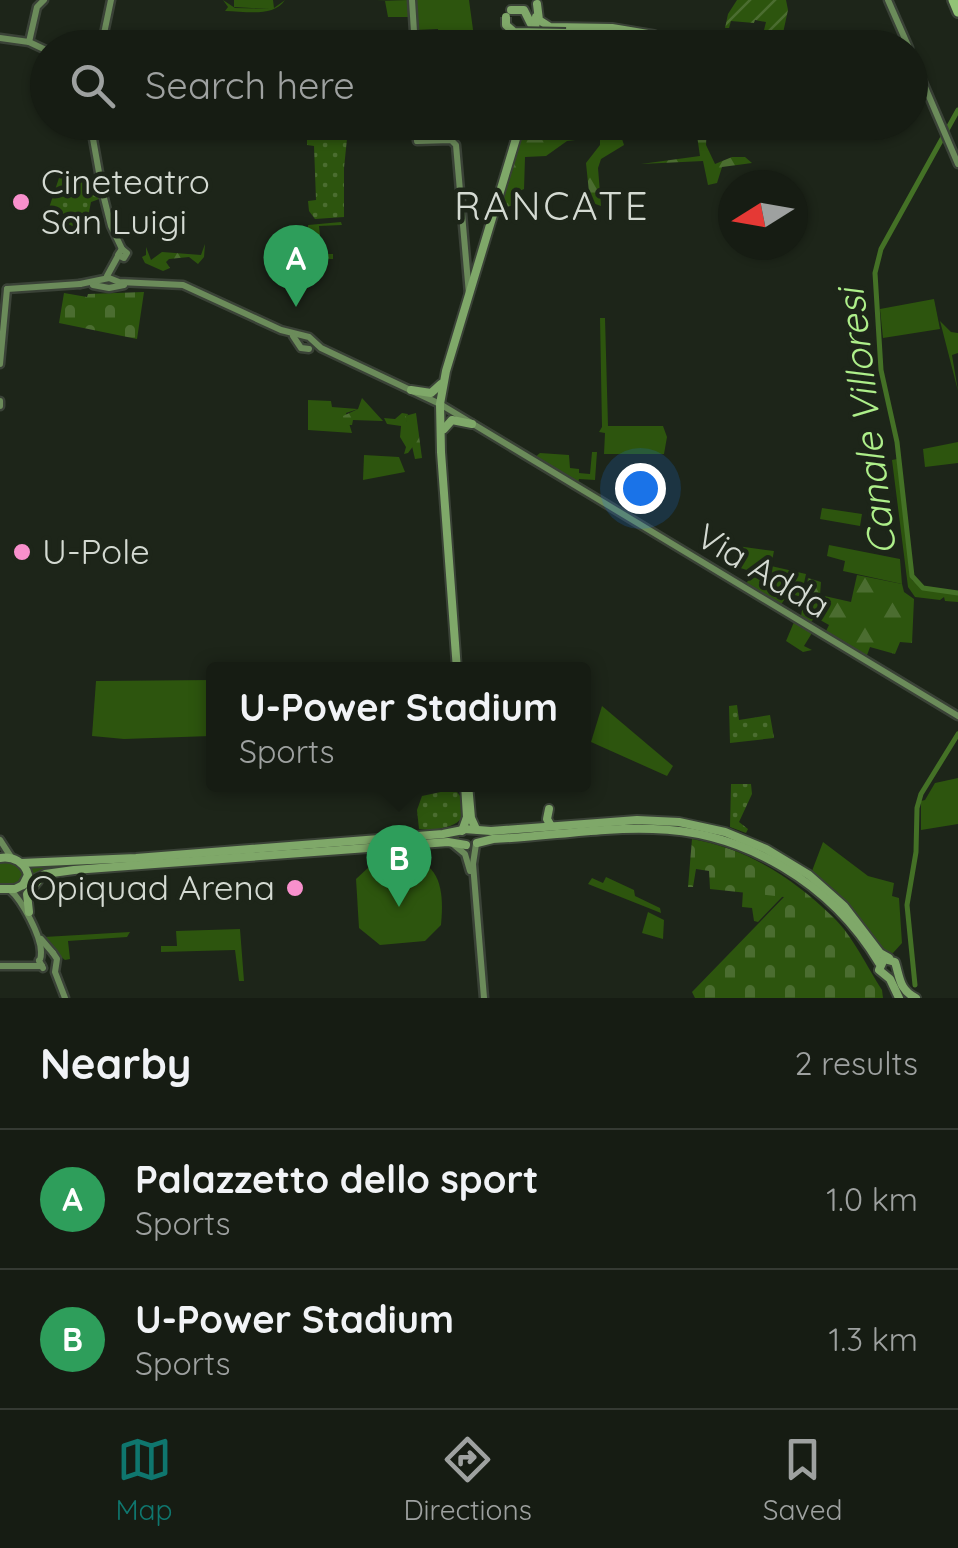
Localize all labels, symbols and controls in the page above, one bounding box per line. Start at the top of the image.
search box [30,30,928,140]
icon: search [65,58,120,113]
text: Search here [145,61,355,109]
place label: Cineteatro San Luigi [41,159,210,243]
north arrow [718,170,808,260]
district label: RANCATE [454,180,650,230]
marker: Cineteatro San Luigi [10,191,32,213]
pin: A [264,224,328,307]
water label: Canale Villoresi [825,283,906,558]
your location [615,463,666,514]
street label: Via Adda [689,513,838,627]
place label: U-Pole [42,529,150,573]
marker: U-Pole [11,541,33,563]
popup [206,662,591,792]
text: U-Power Stadium [239,683,558,731]
text: Sports [239,731,334,771]
pin: B [366,824,432,907]
place label: Opiquad Arena [30,865,275,909]
marker: Opiquad Arena [284,877,306,899]
text: Nearby [40,1037,191,1090]
text: 2 results [795,1043,918,1083]
text: Palazzetto dello sport [135,1155,539,1203]
text: A [62,1179,83,1219]
text: 1.0 km [826,1179,918,1219]
text: Sports [135,1203,231,1243]
text: U-Power Stadium [135,1295,454,1343]
text: B [62,1319,83,1359]
text: 1.3 km [829,1319,918,1359]
text: Sports [135,1343,231,1383]
tab: Map [115,1432,173,1527]
tab: Directions [403,1432,532,1527]
tab: Saved [763,1432,843,1527]

